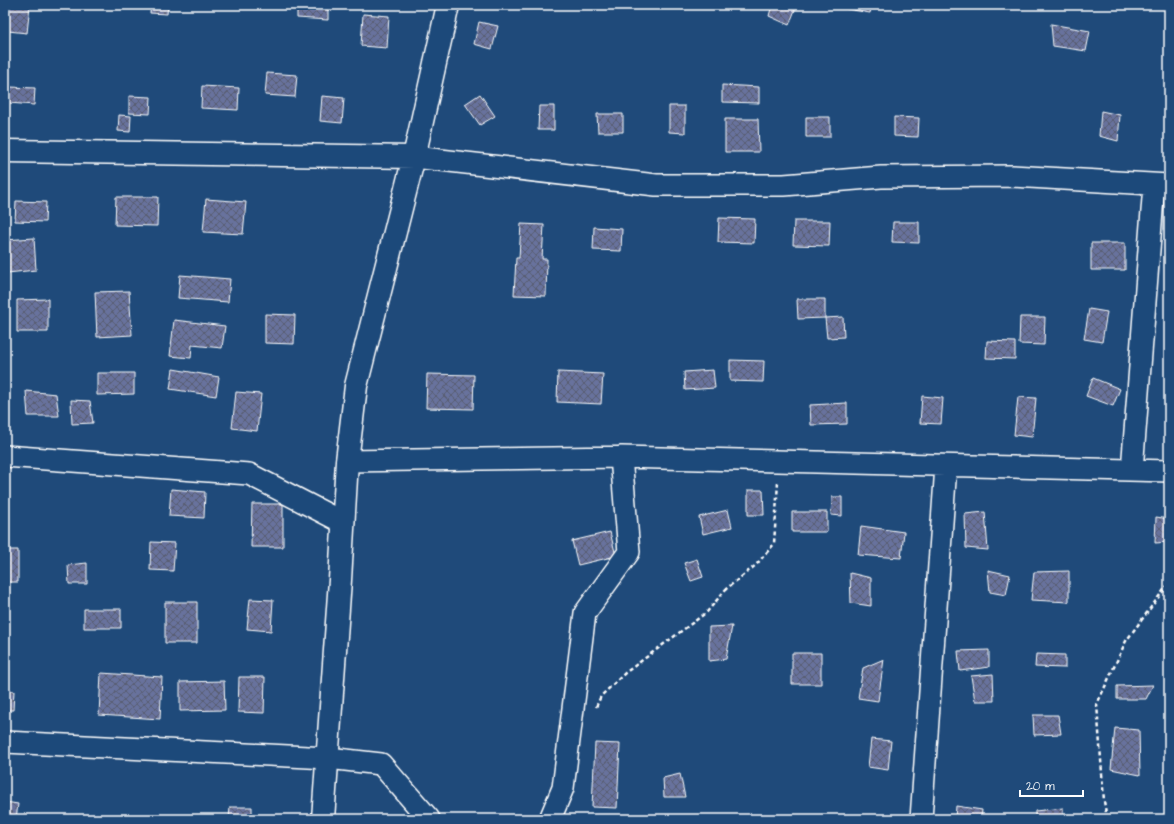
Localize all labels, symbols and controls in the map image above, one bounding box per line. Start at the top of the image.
scale bar [1020,772,1083,798]
text: 20 m [1026,778,1055,795]

